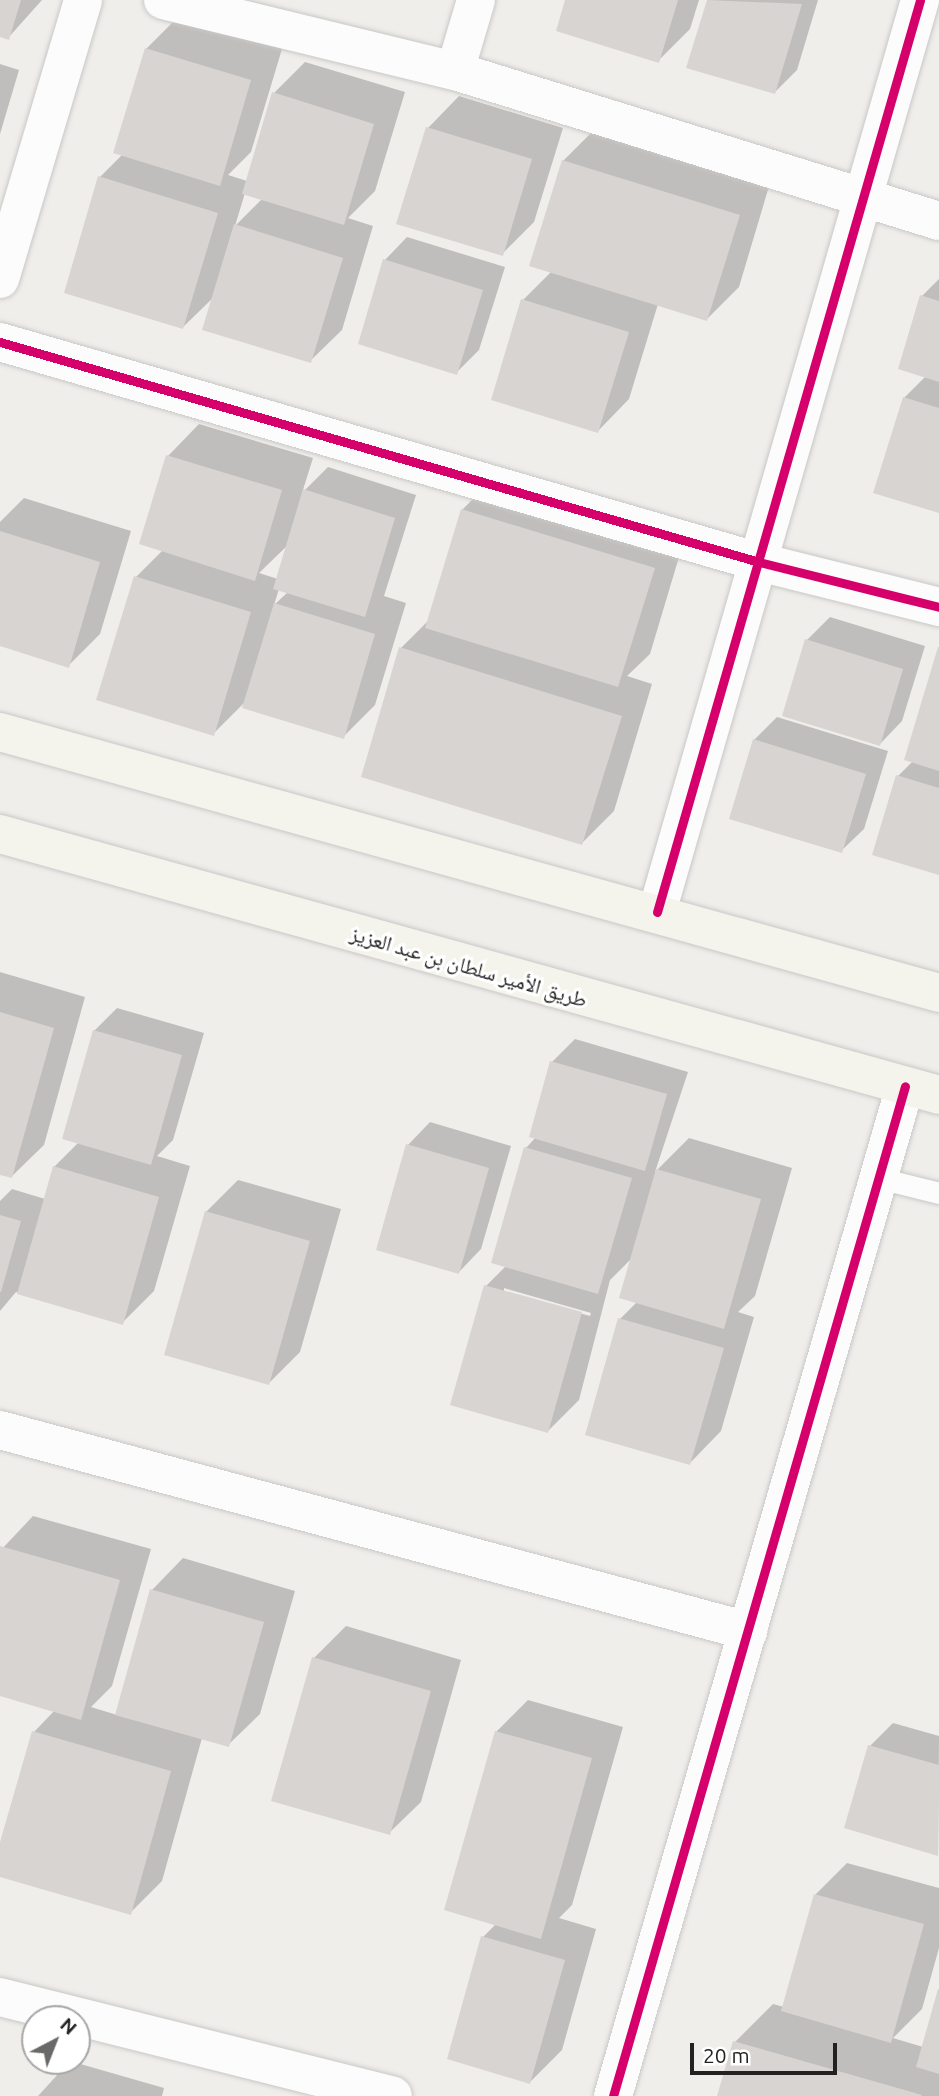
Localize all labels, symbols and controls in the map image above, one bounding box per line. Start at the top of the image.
street label: طريق الأمير سلطان بن عبد العزيز [348,920,590,1012]
north arrow [21,2005,91,2075]
text: N [56,2013,81,2039]
scale bar [694,2030,841,2074]
text: 20 m [703,2043,750,2067]

